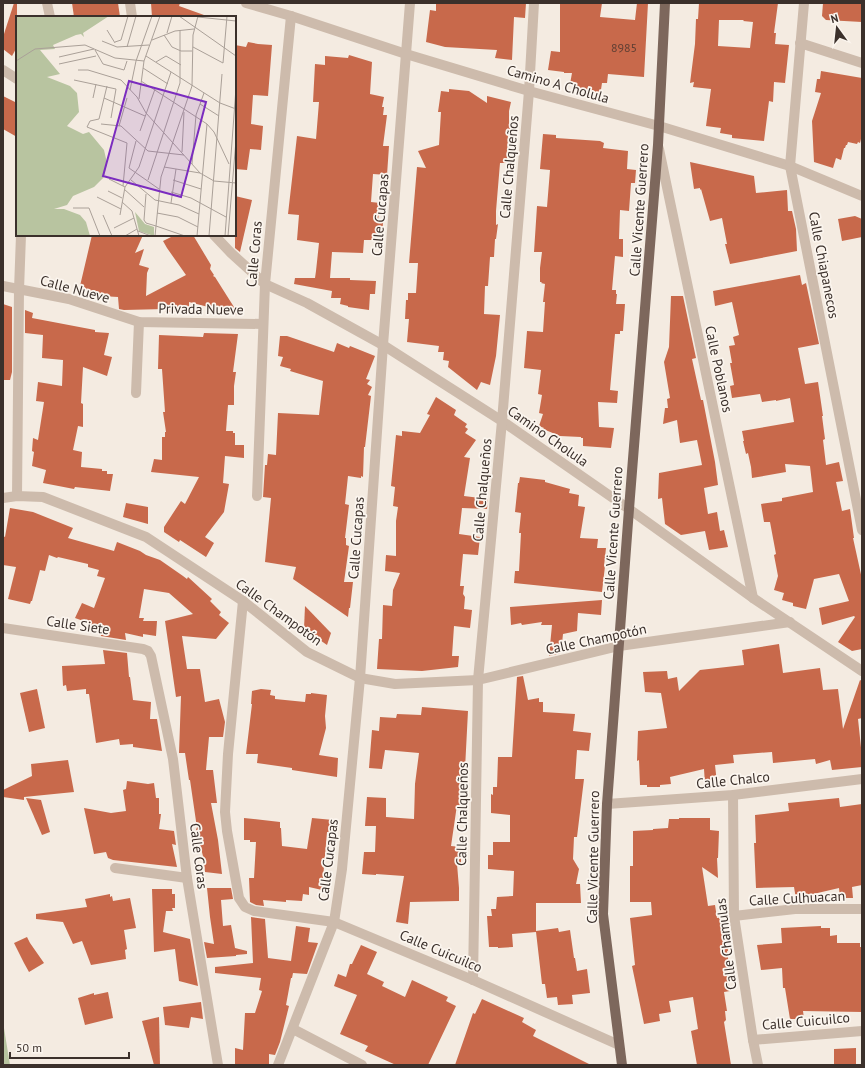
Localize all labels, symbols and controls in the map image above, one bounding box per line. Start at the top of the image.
north arrow [817,8,857,48]
text: N [829,11,840,26]
inset map [16,16,236,236]
house number: 8985 [611,40,637,55]
street label: Camino A Cholula [505,61,611,107]
street label: Calle Chalqueños [496,114,522,219]
street label: Calle Vicente Guerrero [625,143,653,277]
street label: Calle Cucapas [367,173,393,257]
street label: Calle Chiapanecos [805,210,843,320]
street label: Calle Coras [242,220,266,288]
street label: Calle Nueve [38,271,112,307]
street label: Privada Nueve [158,299,244,319]
street label: Calle Poblanos [701,324,737,414]
street label: Camino Cholula [504,402,592,471]
street label: Calle Chalqueños [469,437,495,542]
street label: Calle Vicente Guerrero [599,466,627,600]
street label: Calle Cucapas [344,496,368,580]
street label: Calle Champotón [232,575,326,649]
street label: Calle Siete [45,612,111,638]
street label: Calle Champotón [544,620,648,658]
street label: Calle Chalqueños [452,762,472,866]
street label: Calle Chalco [695,767,771,793]
street label: Calle Vicente Guerrero [583,790,603,924]
street label: Calle Cucapas [314,818,342,902]
street label: Calle Coras [186,822,212,890]
street label: Calle Culhuacan [749,886,845,910]
street label: Calle Chamulas [711,897,741,991]
street label: Calle Cuicuilco [397,926,485,976]
street label: Calle Cuicuilco [761,1008,851,1034]
scale bar [10,1034,129,1060]
text: 50 m [16,1040,42,1055]

